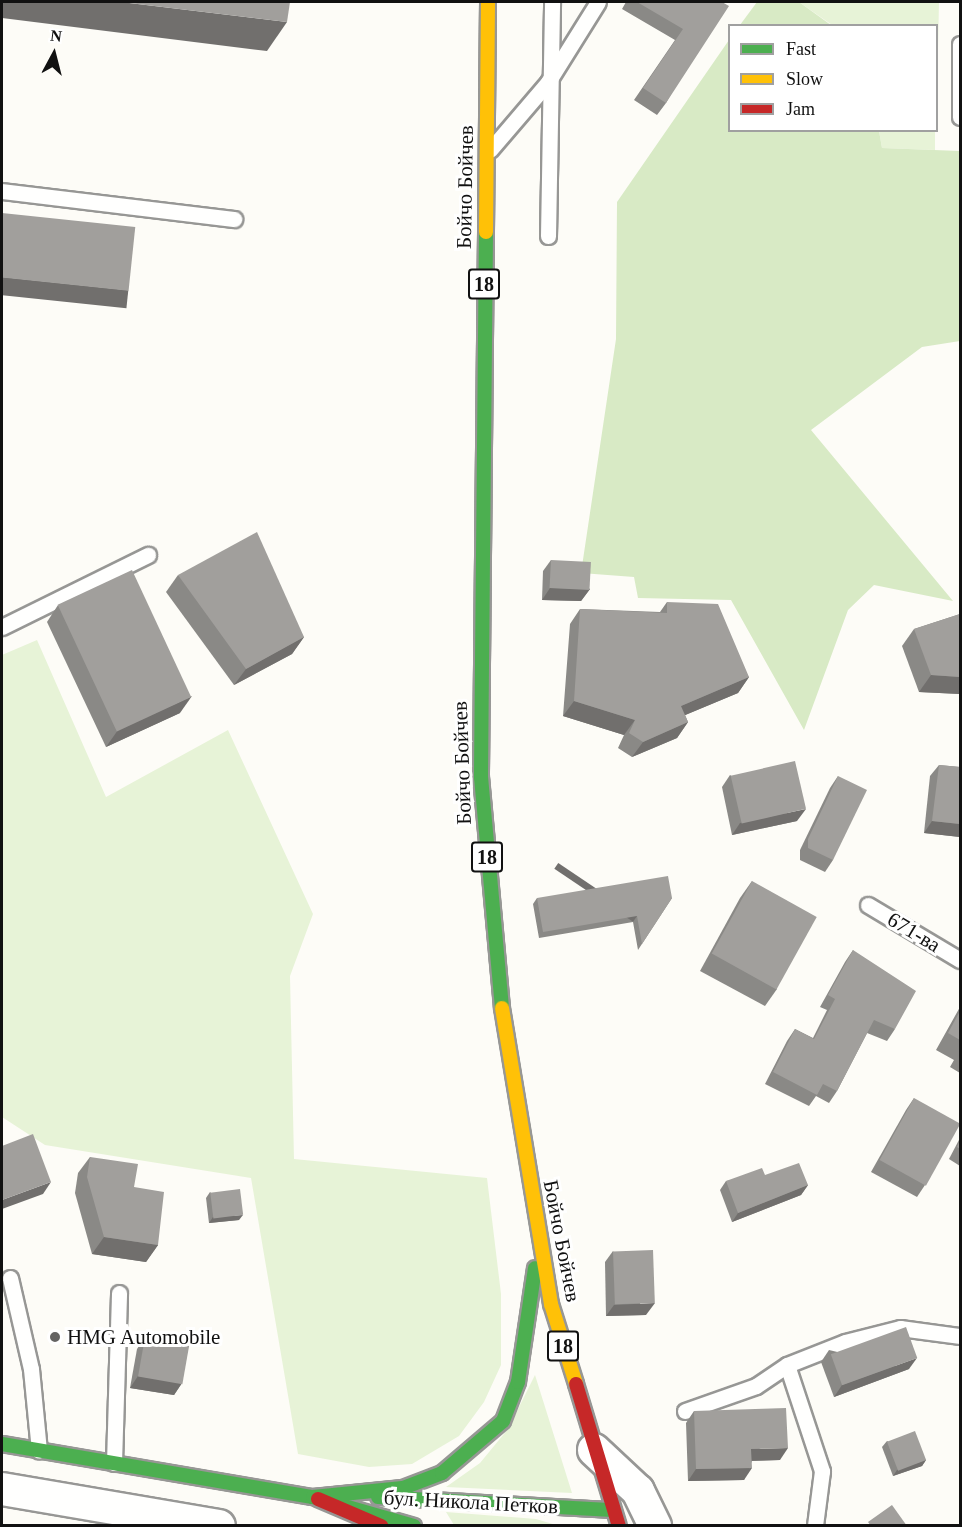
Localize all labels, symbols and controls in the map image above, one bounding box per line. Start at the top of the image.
north arrow [24,24,84,84]
legend [728,24,938,132]
text: N [49,26,63,45]
text: Fast [786,39,816,59]
text: Slow [786,69,823,89]
text: Jam [786,99,815,119]
street label: Бойчо Бойчев [451,125,479,249]
road number: 18 [468,267,500,301]
street label: Бойчо Бойчев [447,701,477,825]
road number: 18 [470,840,504,874]
street label: 671-ва [883,906,945,958]
street label: Бойчо Бойчев [538,1178,586,1304]
place label: HMG Automobile [67,1324,222,1350]
road number: 18 [546,1329,580,1363]
marker: HMG Automobile [48,1330,62,1344]
street label: бул. Никола Петков [383,1485,559,1519]

